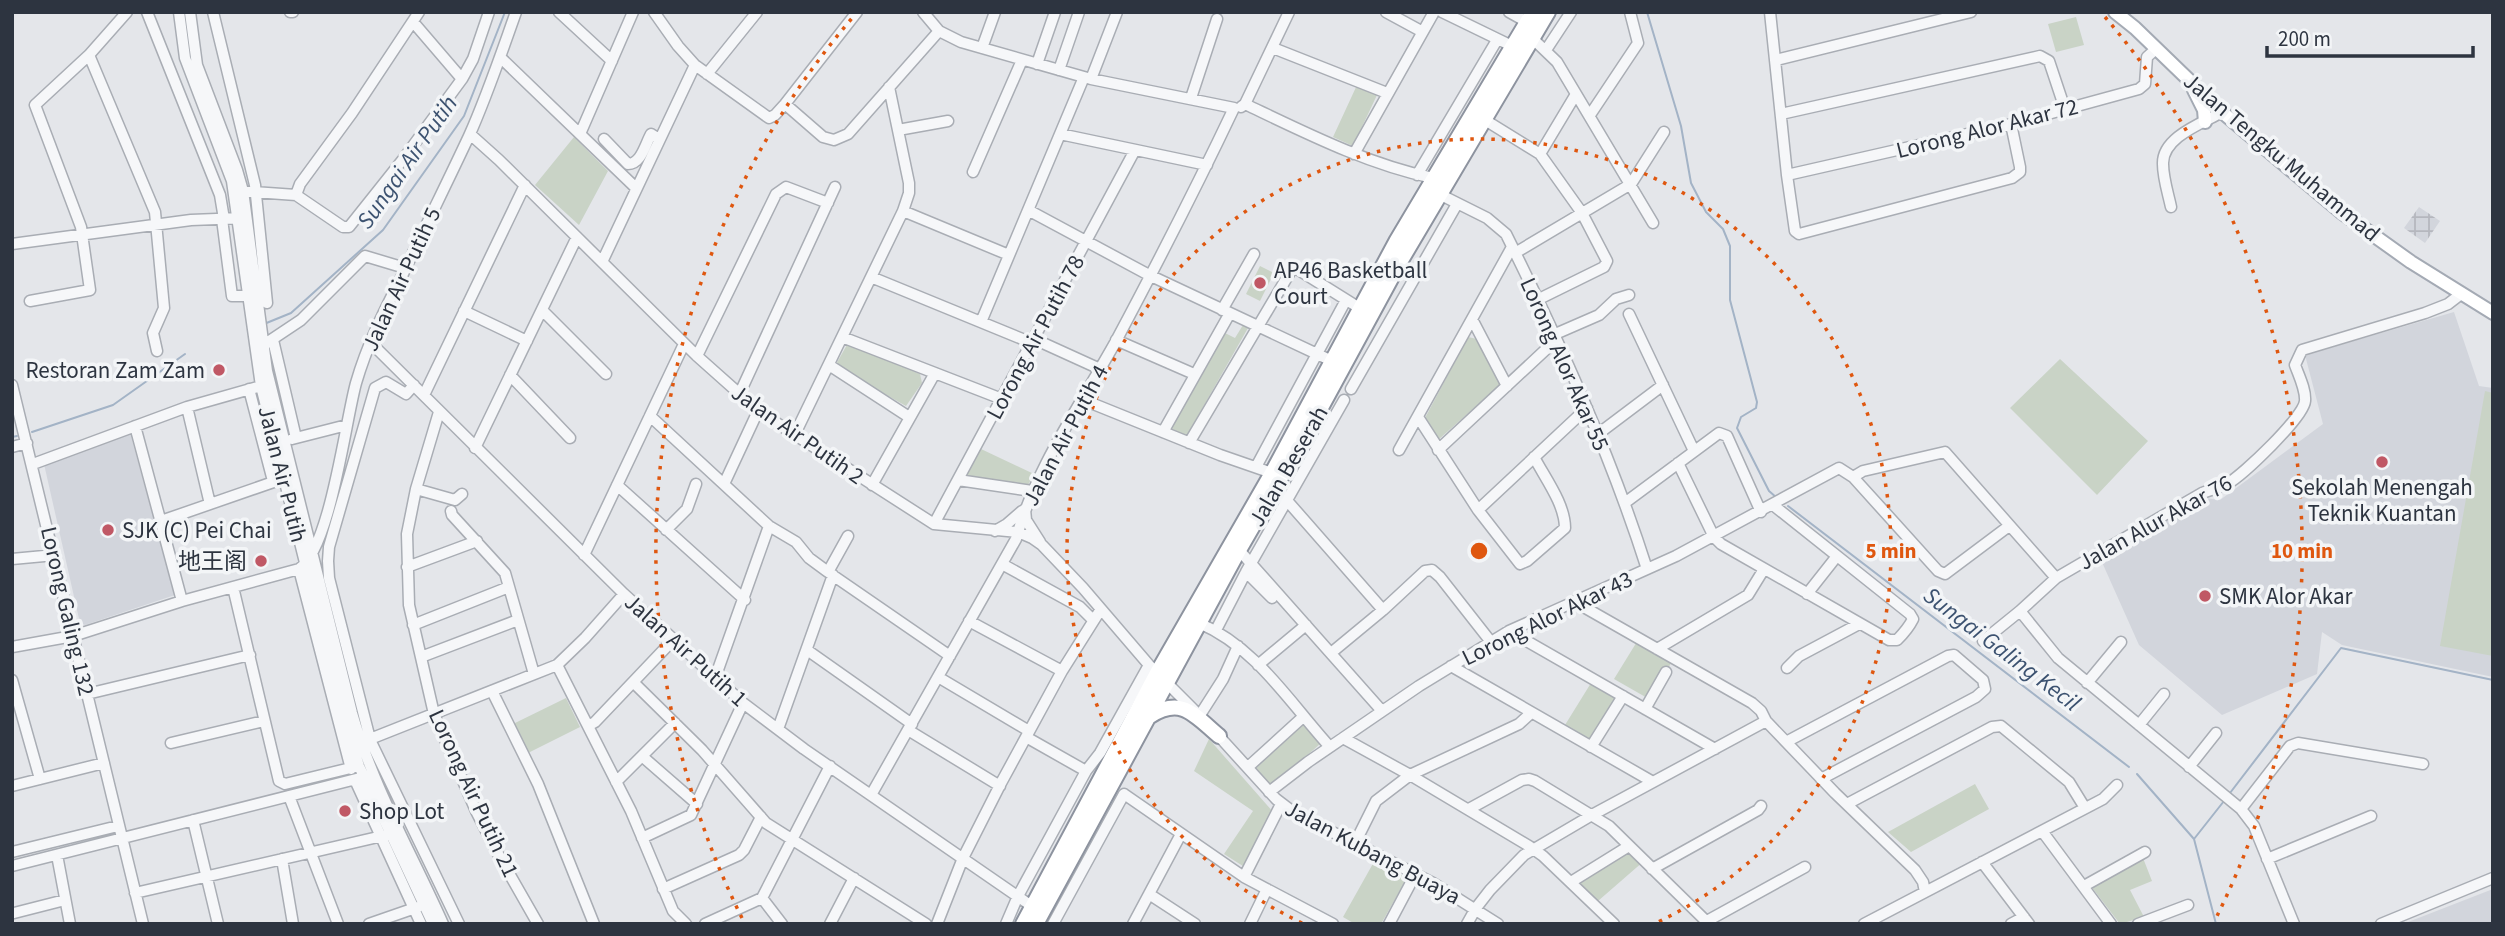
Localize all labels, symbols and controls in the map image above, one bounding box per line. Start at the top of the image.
scale bar [2267,14,2474,58]
text: 200 m [2278,24,2331,54]
street label: Jalan Tengku Muhammad [2176,65,2387,250]
water label: Sungai Air Putih [348,88,466,236]
street label: Lorong Alor Akar 72 [1893,90,2082,167]
street label: Jalan Air Putih 5 [354,202,449,357]
street label: Lorong Air Putih 78 [978,249,1093,425]
place label: AP46 Basketball Court [1274,254,1427,313]
street label: Lorong Alor Akar 55 [1512,272,1618,456]
marker: AP46 Basketball Court [1252,275,1268,291]
place label: Restoran Zam Zam [25,354,205,387]
street label: Jalan Air Putih 4 [1014,359,1117,512]
marker: Restoran Zam Zam [211,362,227,378]
street label: Jalan Air Putih 2 [725,376,871,493]
street label: Jalan Beserah [1240,400,1336,533]
street label: Jalan Air Putih [250,402,315,546]
marker: Sekolah Menengah Teknik Kuantan [2374,454,2390,470]
street label: Jalan Alur Akar 76 [2072,466,2238,578]
place label: Sekolah Menengah Teknik Kuantan [2291,471,2473,530]
place label: SJK (C) Pei Chai [122,514,272,547]
marker: SJK (C) Pei Chai [100,522,116,538]
street label: Lorong Galing 132 [32,523,103,699]
text: 5 min [1865,536,1917,566]
text: 10 min [2271,536,2333,566]
centre of rings [1467,539,1491,563]
place label: 地王阁 [178,545,247,578]
marker: 地王阁 [253,553,269,569]
street label: Lorong Alor Akar 43 [1456,563,1638,674]
water label: Sungai Galing Kecil [1916,579,2088,720]
place label: SMK Alor Akar [2219,580,2354,613]
street label: Jalan Air Putih 1 [617,586,754,715]
marker: SMK Alor Akar [2197,588,2213,604]
street label: Lorong Air Putih 21 [420,704,527,883]
street label: Jalan Kubang Buaya [1279,792,1467,913]
place label: Shop Lot [359,795,445,828]
marker: Shop Lot [337,803,353,819]

